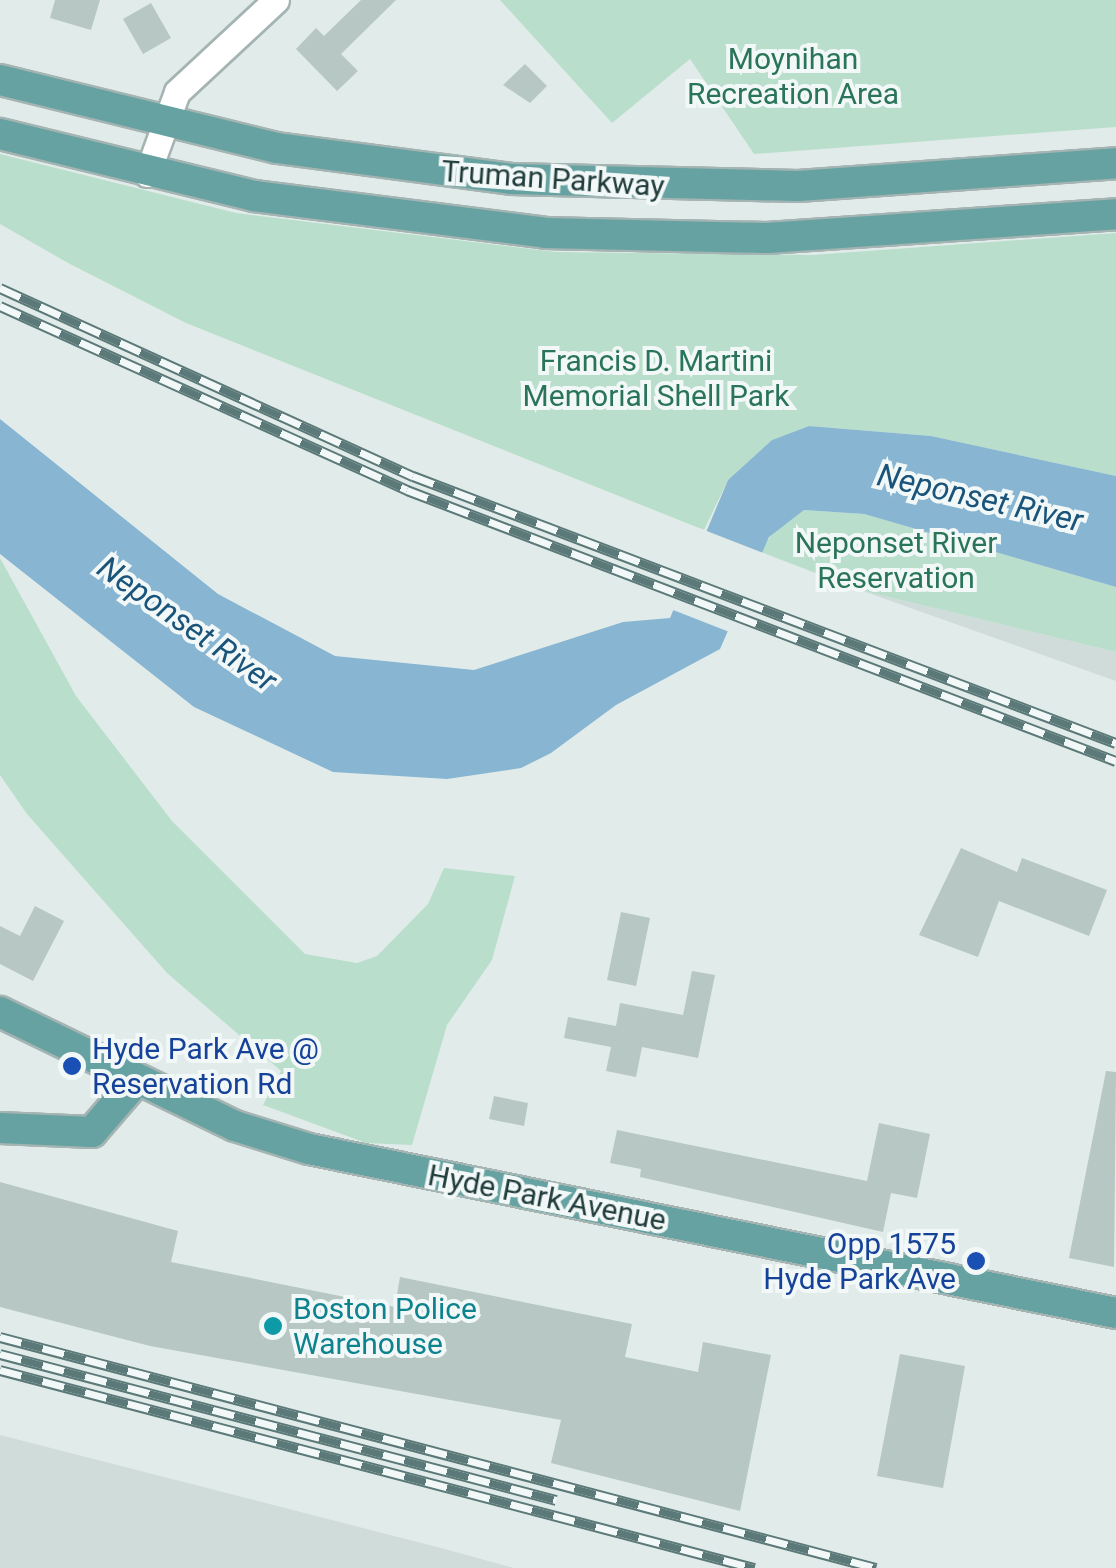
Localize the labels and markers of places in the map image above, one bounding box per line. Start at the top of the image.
place label: Hyde Park Ave @ Reservation Rd [92,1031,319,1102]
marker: Hyde Park Ave @ Reservation Rd [61,1055,83,1077]
place label: Opp 1575 Hyde Park Ave [763,1226,956,1296]
marker: Opp 1575 Hyde Park Ave [965,1250,987,1272]
place label: Boston Police Warehouse [293,1291,477,1362]
marker: Boston Police Warehouse [262,1315,284,1337]

